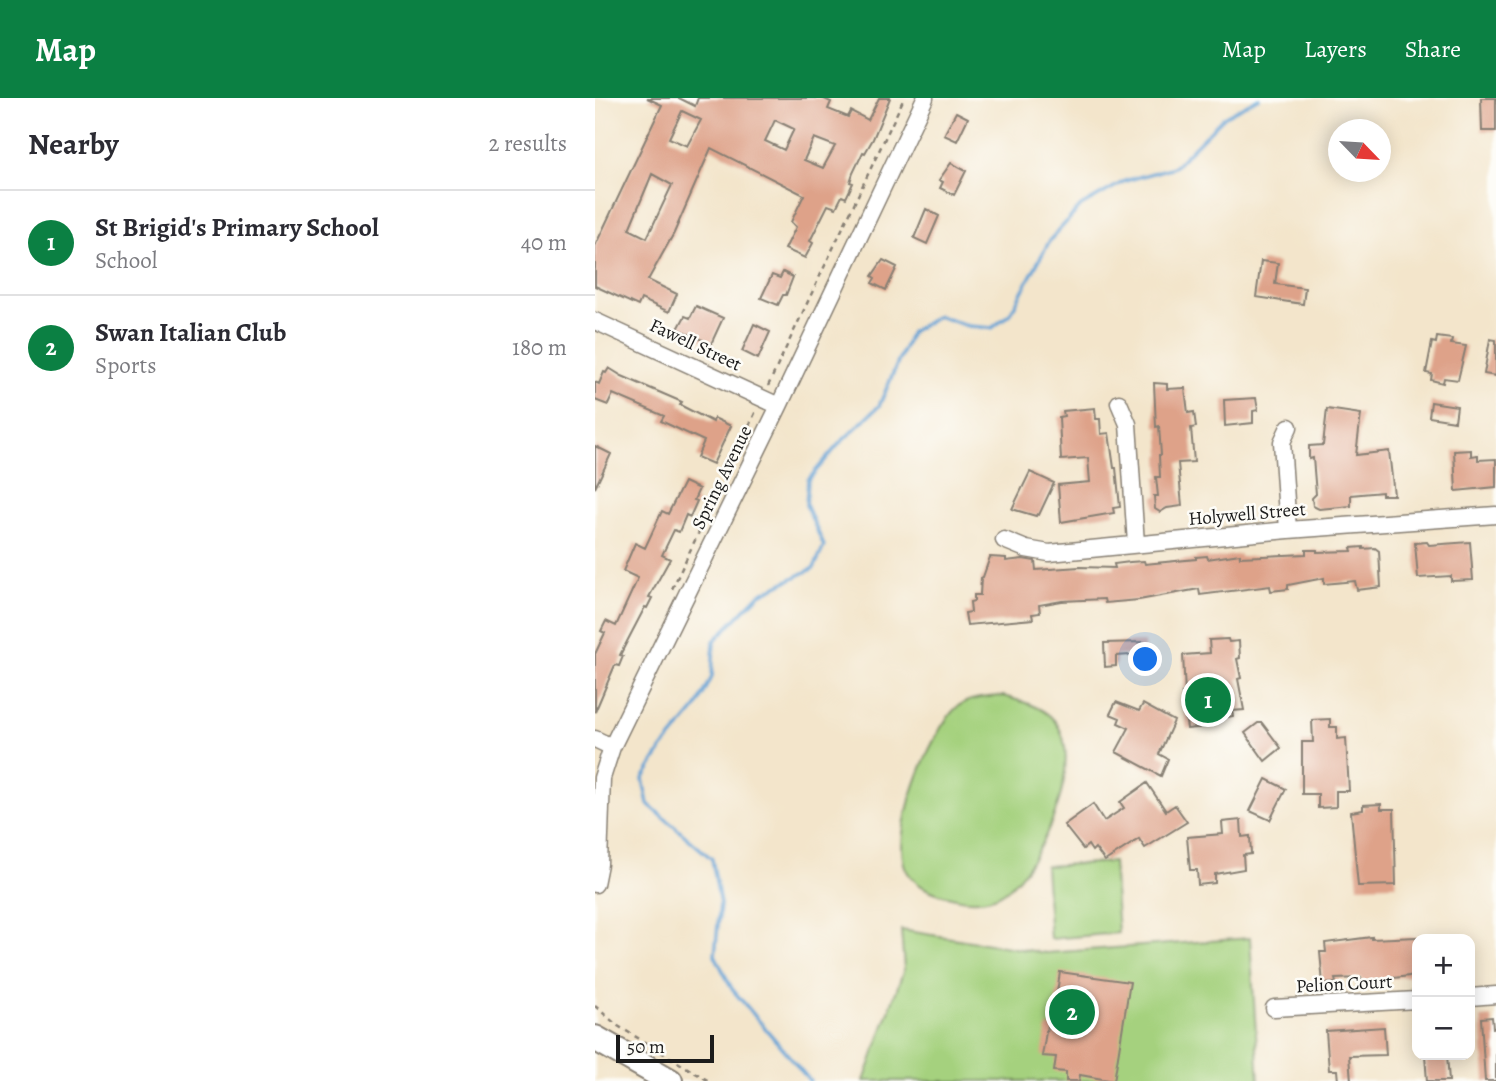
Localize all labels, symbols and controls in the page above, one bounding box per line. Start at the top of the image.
text: Map [35,27,96,72]
text: Map [1222,33,1266,65]
text: Layers [1304,33,1367,65]
text: Share [1405,33,1461,65]
north arrow [1328,119,1391,182]
text: Nearby [28,124,119,164]
text: 2 results [489,128,567,159]
text: St Brigid's Primary School [95,210,379,245]
text: 1 [47,227,55,258]
text: 40 m [521,227,567,258]
text: School [95,245,157,276]
street label: Fawell Street [645,312,746,378]
text: Swan Italian Club [95,315,286,350]
text: 2 [45,332,57,363]
text: 180 m [512,332,567,363]
text: Sports [95,350,156,381]
street label: Spring Avenue [685,421,758,534]
street label: Holywell Street [1187,496,1307,532]
your location [1128,642,1162,676]
pin: 1 [1185,674,1231,726]
map controls [1412,934,1475,1060]
button: + [1412,934,1475,997]
street label: Pelion Court [1295,968,1393,1000]
pin: 2 [1049,986,1095,1038]
button: − [1412,997,1475,1060]
scale bar [616,1032,714,1064]
text: 50 m [627,1034,665,1060]

